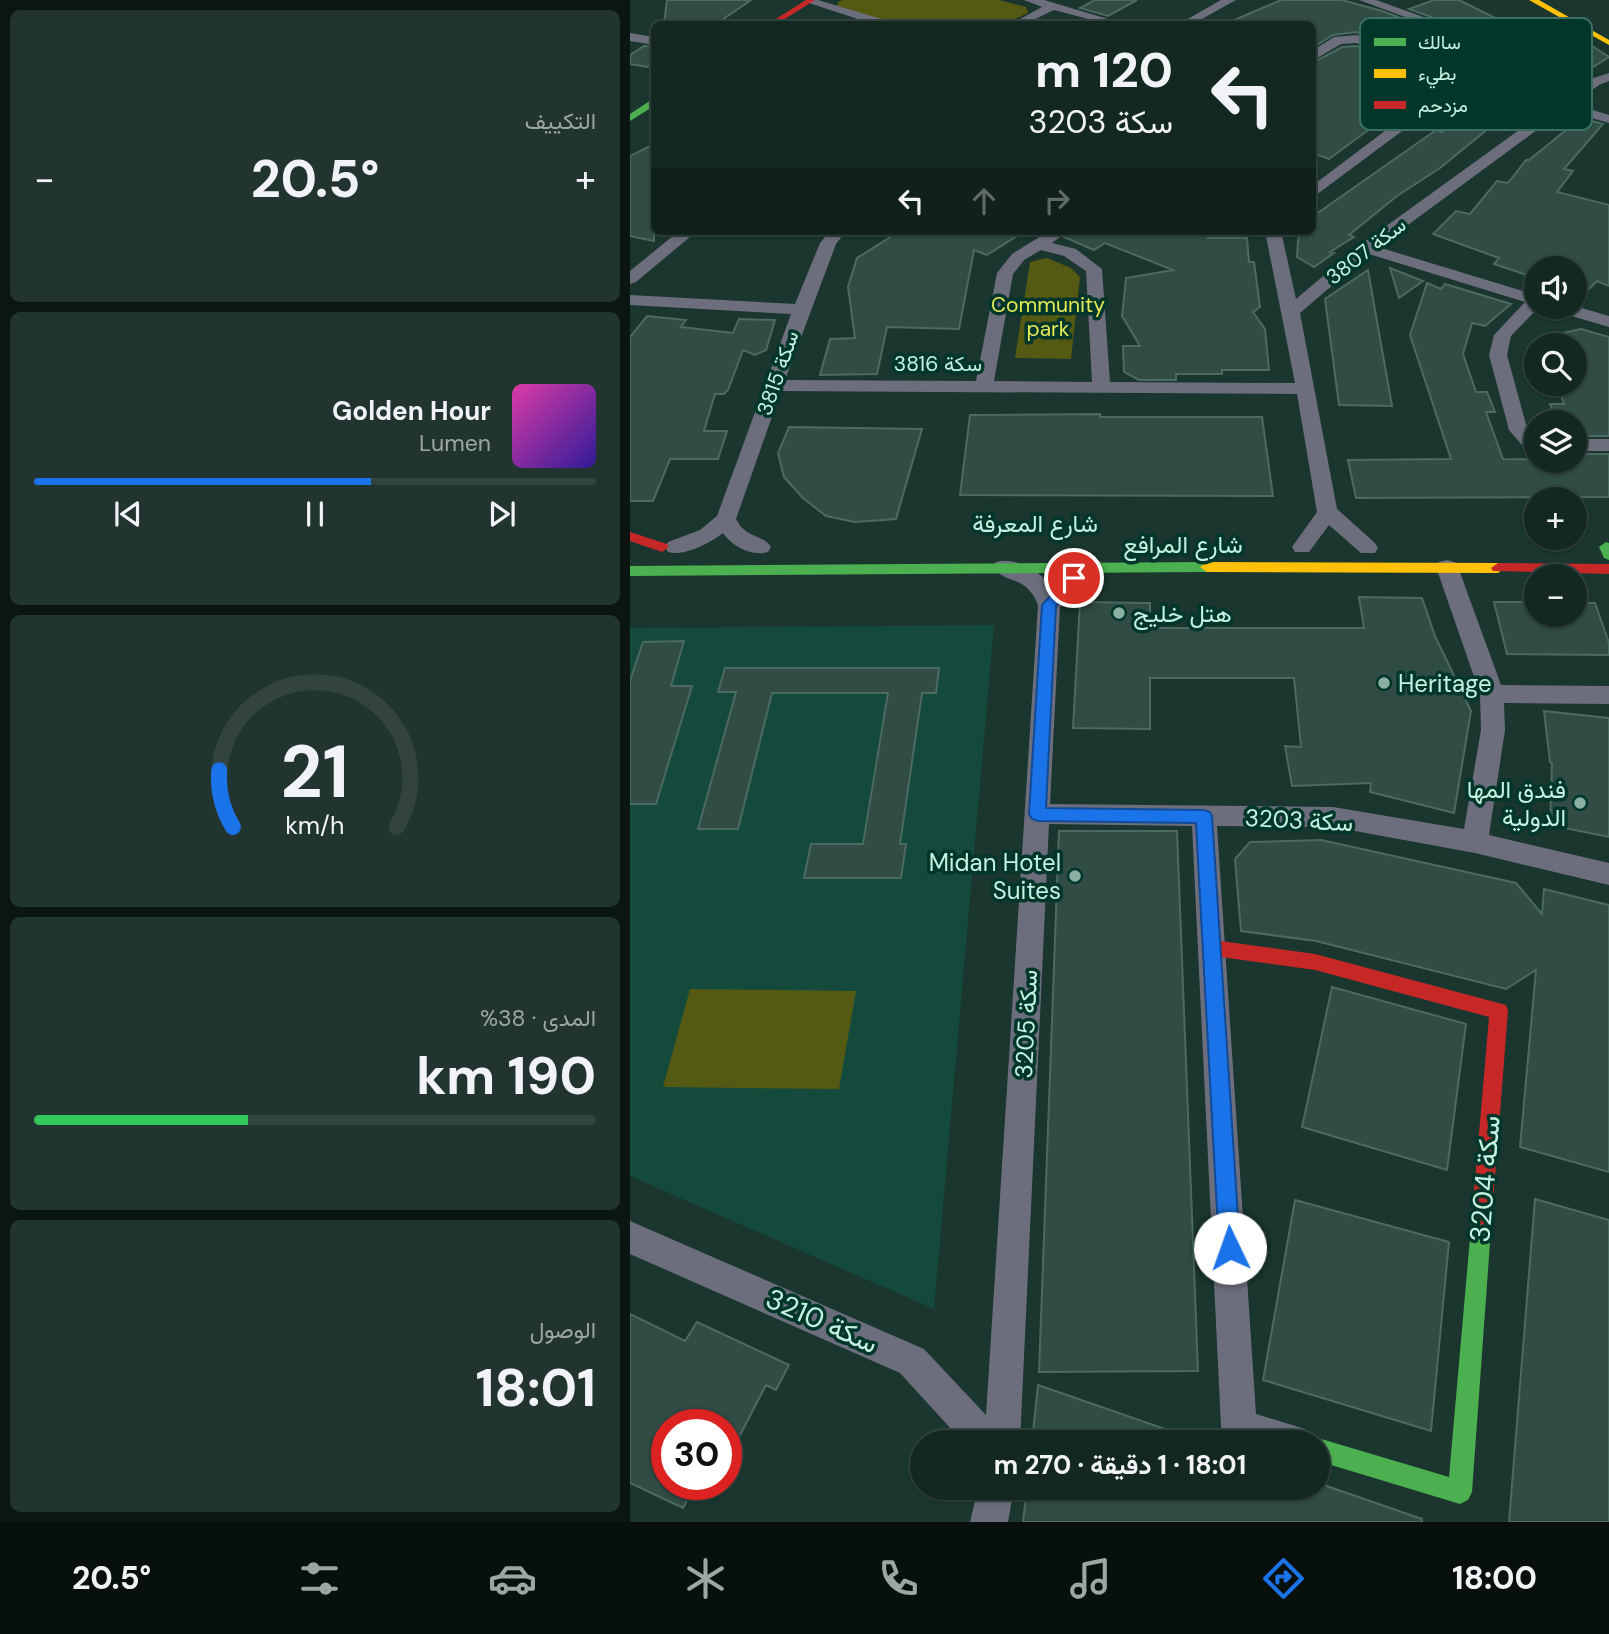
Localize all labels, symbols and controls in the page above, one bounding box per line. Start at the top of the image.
legend [1360,18,1592,130]
text: سالك [1418,30,1461,55]
text: 120 m [1035,38,1173,102]
icon: left [1197,49,1288,140]
text: بطيء [1418,61,1456,89]
text: مزدحم [1418,93,1468,118]
text: سكة 3203 [1028,101,1173,143]
text: التكييف [525,106,596,136]
text: 20.5° [251,145,379,213]
text: − [34,154,55,204]
text: + [575,154,596,204]
icon: left [892,182,930,220]
icon: ahead [965,182,1003,220]
icon: right [1038,182,1076,220]
street label: سكة 3807 [1320,211,1412,291]
map controls [1524,256,1587,627]
button: sound [1524,256,1587,319]
park label: Community park [991,291,1105,343]
street label: سكة 3815 [750,327,806,419]
button: search [1524,333,1587,396]
street label: سكة 3816 [894,350,982,378]
text: Golden Hour [332,394,491,428]
button: layers [1524,410,1587,473]
text: Lumen [419,428,491,458]
button: + [1524,487,1587,550]
icon: previous [109,495,147,533]
icon: pause [296,495,334,533]
icon: next [483,495,521,533]
street label: شارع المعرفة [972,508,1098,540]
street label: شارع المرافع [1123,529,1243,562]
pin [1044,548,1104,608]
icon: arrive [1055,559,1093,597]
button: − [1524,564,1587,627]
place label: هتل خلیج [1133,598,1232,631]
marker: هتل خلیج [1111,605,1127,621]
place label: Heritage [1398,668,1492,699]
marker: Heritage [1376,675,1392,691]
text: 21 [281,725,349,820]
place label: فندق المها الدولية [1467,774,1566,833]
marker: فندق المها الدولية [1572,795,1588,811]
street label: سكة 3203 [1244,802,1354,838]
text: km/h [285,809,345,842]
place label: Midan Hotel Suites [929,847,1061,906]
marker: Midan Hotel Suites [1067,868,1083,884]
street label: سكة 3205 [1008,969,1044,1079]
text: المدى · 38% [480,1003,596,1033]
text: 190 km [416,1042,596,1110]
street label: سكة 3204 [1461,1114,1509,1244]
position arrow [1193,1211,1267,1285]
street label: سكة 3210 [760,1280,884,1362]
text: الوصول [530,1315,596,1345]
text: 18:01 [475,1354,596,1422]
speed limit sign: 30 [651,1409,742,1500]
text: 18:01 · 1 دقيقة · 270 m [994,1448,1246,1482]
icon: filters [295,1554,344,1603]
icon: car [488,1554,537,1603]
icon: climate [681,1554,730,1603]
icon: phone [874,1554,923,1603]
icon: music [1066,1554,1115,1603]
icon: directions [1259,1554,1308,1603]
text: 20.5° [72,1557,151,1599]
text: 18:00 [1452,1557,1537,1599]

